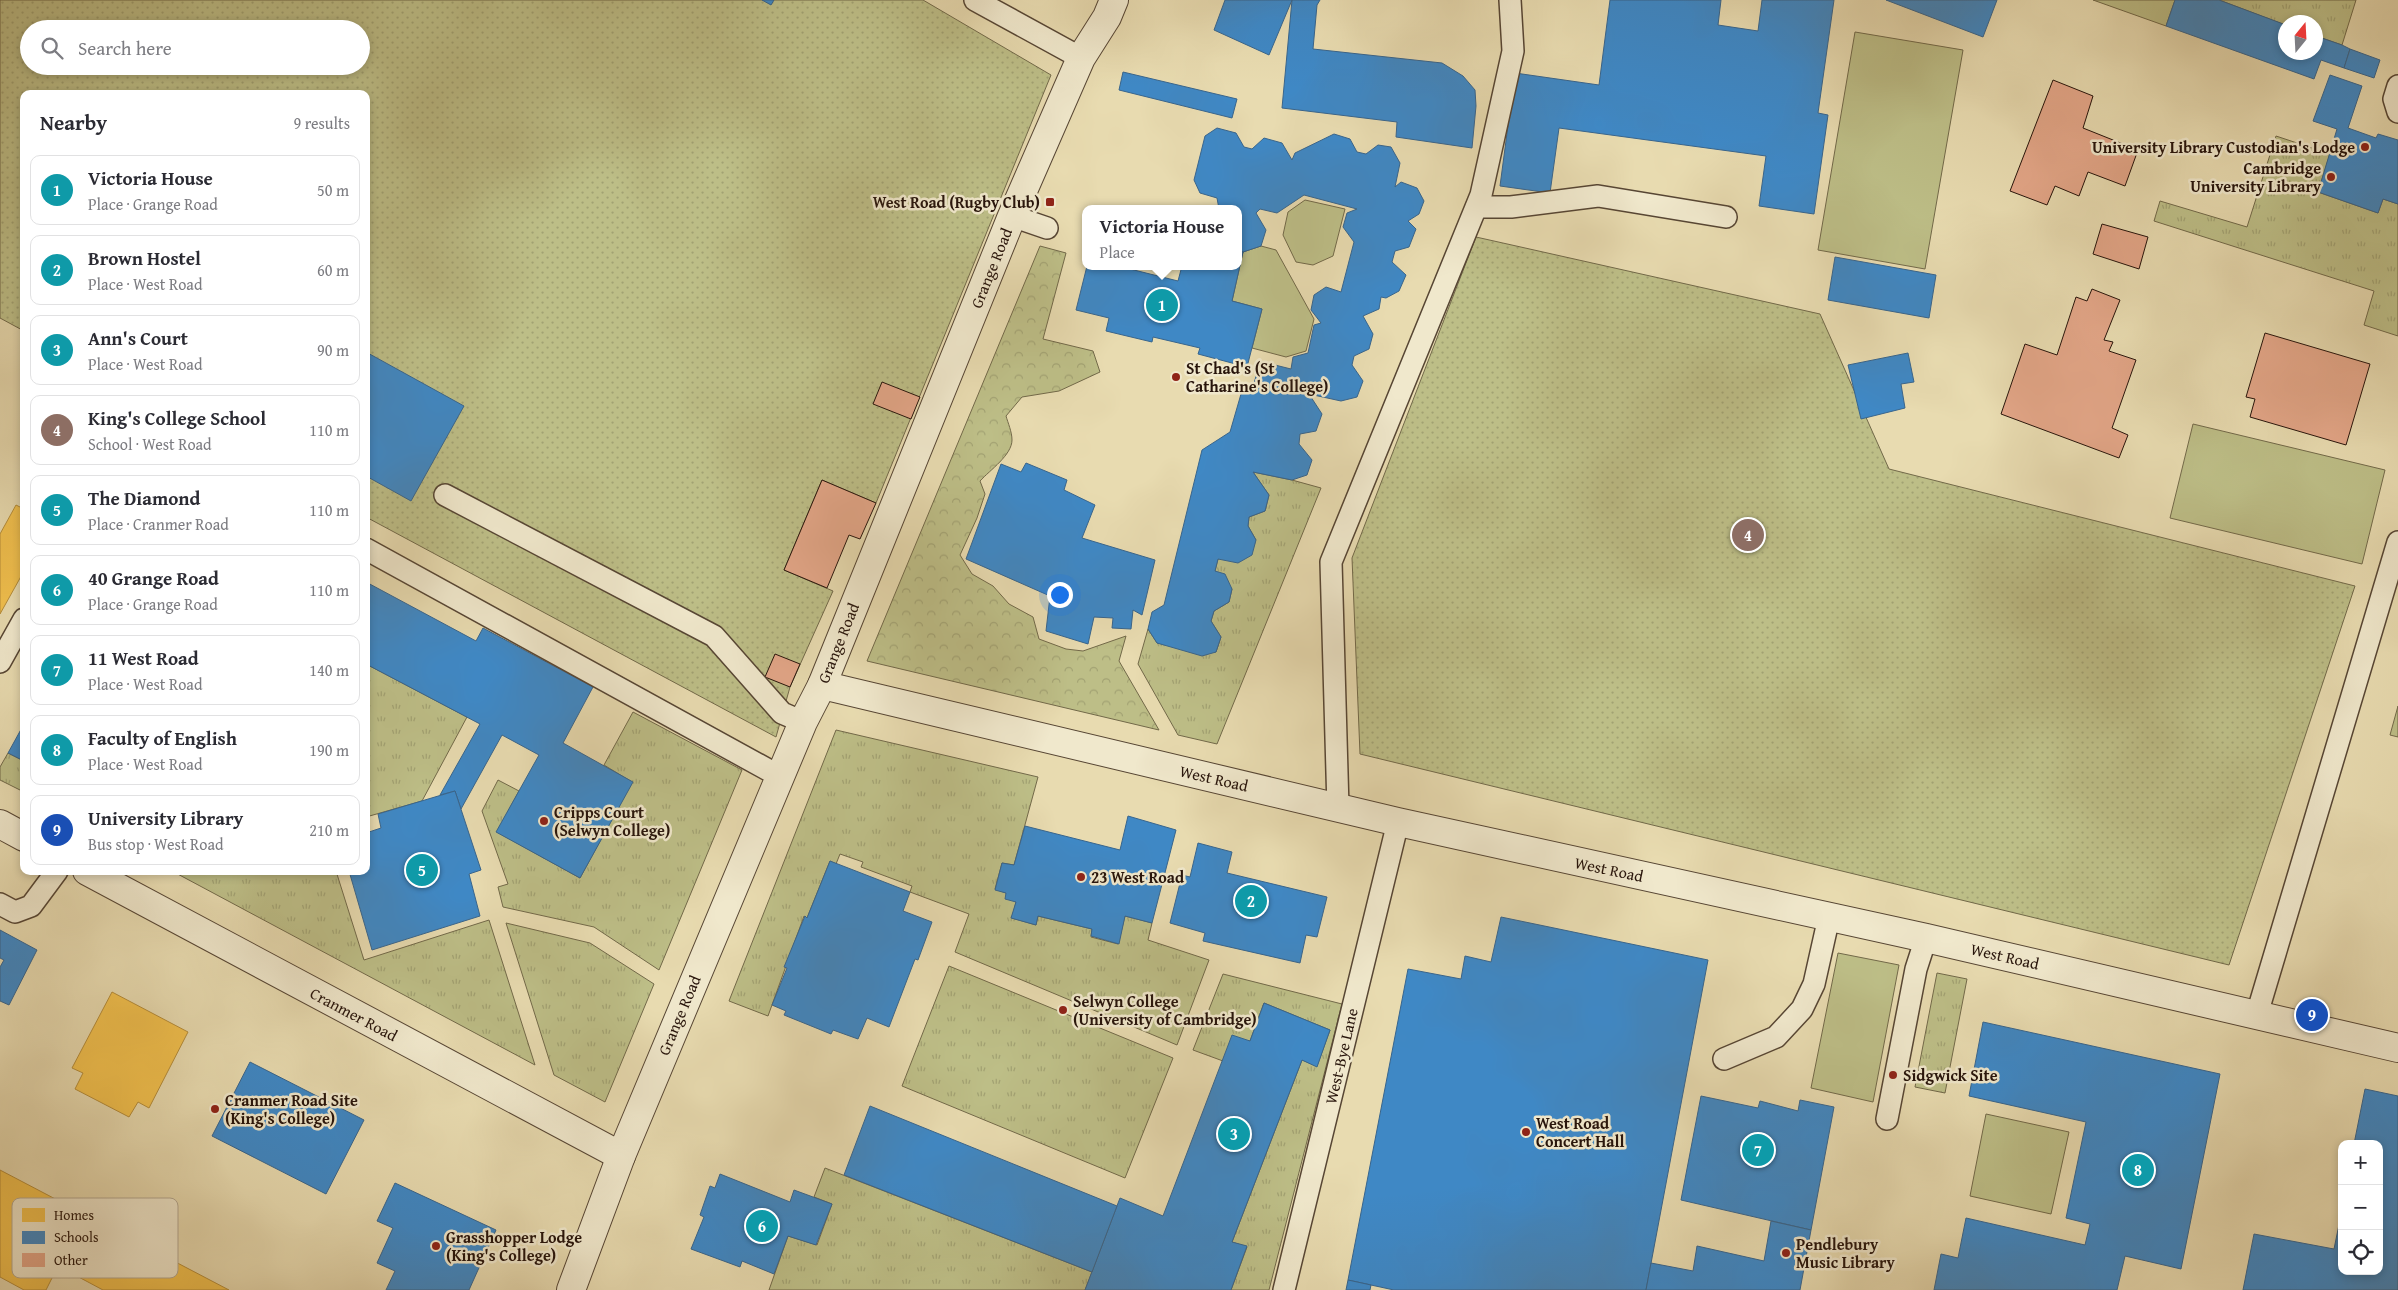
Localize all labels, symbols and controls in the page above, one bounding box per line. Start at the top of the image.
north arrow [2278,15,2323,60]
search box [20,20,370,75]
icon: search [38,34,66,62]
text: Search here [78,34,172,62]
text: Nearby [40,107,107,138]
text: 9 results [293,111,350,135]
place label: University Library Custodian's Lodge [2092,135,2355,159]
marker: University Library Custodian's Lodge [2359,141,2371,153]
place label: Cambridge University Library [2190,156,2322,198]
text: Victoria House [88,164,213,192]
marker: Cambridge University Library [2325,171,2337,183]
text: 1 [53,178,61,202]
text: 50 m [317,178,349,202]
place label: West Road (Rugby Club) [873,190,1040,214]
text: Place · Grange Road [88,192,218,216]
marker: West Road (Rugby Club) [1044,196,1056,208]
popup [1082,205,1242,270]
text: Victoria House [1100,212,1224,240]
street label: Grange Road [964,224,1018,312]
text: Place [1100,240,1135,264]
text: Brown Hostel [88,244,201,272]
text: 2 [53,258,61,282]
text: 60 m [317,258,349,282]
text: Place · West Road [88,272,202,296]
pin: 1 [1146,286,1178,324]
text: Ann's Court [88,324,188,352]
text: 3 [53,338,61,362]
text: 90 m [317,338,349,362]
text: Place · West Road [88,352,202,376]
place label: St Chad's (St Catharine's College) [1186,356,1328,398]
marker: St Chad's (St Catharine's College) [1170,371,1182,383]
text: King's College School [88,404,266,432]
text: 4 [53,418,61,442]
text: 110 m [309,418,349,442]
text: School · West Road [88,432,212,456]
text: The Diamond [88,484,200,512]
text: 5 [53,498,61,522]
text: 110 m [309,498,349,522]
text: Place · Cranmer Road [88,512,229,536]
pin: 4 [1732,516,1764,554]
text: 40 Grange Road [88,564,219,592]
text: 6 [53,578,61,602]
text: 110 m [309,578,349,602]
your location [1047,582,1073,608]
text: Place · Grange Road [88,592,218,616]
street label: Grange Road [811,599,865,687]
text: 11 West Road [88,644,199,672]
text: 7 [53,658,61,682]
text: 140 m [309,658,349,682]
text: Place · West Road [88,672,202,696]
text: Faculty of English [88,724,237,752]
text: 8 [53,738,61,762]
text: 190 m [309,738,349,762]
text: Place · West Road [88,752,202,776]
street label: West Road [1177,758,1251,798]
place label: Cripps Court (Selwyn College) [554,800,670,842]
text: University Library [88,804,243,832]
marker: Cripps Court (Selwyn College) [538,815,550,827]
text: 9 [53,818,61,842]
text: 210 m [309,818,349,842]
text: Bus stop · West Road [88,832,224,856]
street label: West Road [1573,850,1646,888]
pin: 5 [406,851,438,889]
place label: 23 West Road [1091,865,1185,889]
marker: 23 West Road [1075,871,1087,883]
pin: 2 [1235,882,1267,920]
street label: West Road [1968,936,2042,976]
street label: Grange Road [651,971,707,1059]
street label: Cranmer Road [306,981,402,1047]
place label: Selwyn College (University of Cambridge) [1073,989,1257,1031]
pin: 9 [2296,996,2328,1034]
marker: Selwyn College (University of Cambridge) [1057,1004,1069,1016]
street label: West-Bye Lane [1318,1006,1364,1106]
place label: Sidgwick Site [1903,1063,1998,1087]
marker: Sidgwick Site [1887,1069,1899,1081]
place label: Cranmer Road Site (King's College) [225,1088,358,1130]
marker: Cranmer Road Site (King's College) [209,1103,221,1115]
place label: West Road Concert Hall [1536,1111,1624,1153]
pin: 3 [1218,1115,1250,1153]
marker: West Road Concert Hall [1520,1126,1532,1138]
pin: 7 [1742,1131,1774,1169]
map controls [2338,1140,2383,1275]
button: + [2338,1140,2383,1185]
pin: 8 [2122,1151,2154,1189]
button: − [2338,1185,2383,1230]
legend [12,1198,178,1278]
text: Homes [54,1205,94,1225]
pin: 6 [746,1207,778,1245]
place label: Grasshopper Lodge (King's College) [446,1225,582,1267]
text: Schools [54,1227,98,1247]
button: locate [2338,1230,2383,1275]
place label: Pendlebury Music Library [1796,1232,1895,1274]
marker: Grasshopper Lodge (King's College) [430,1240,442,1252]
marker: Pendlebury Music Library [1780,1247,1792,1259]
text: Other [54,1250,88,1270]

